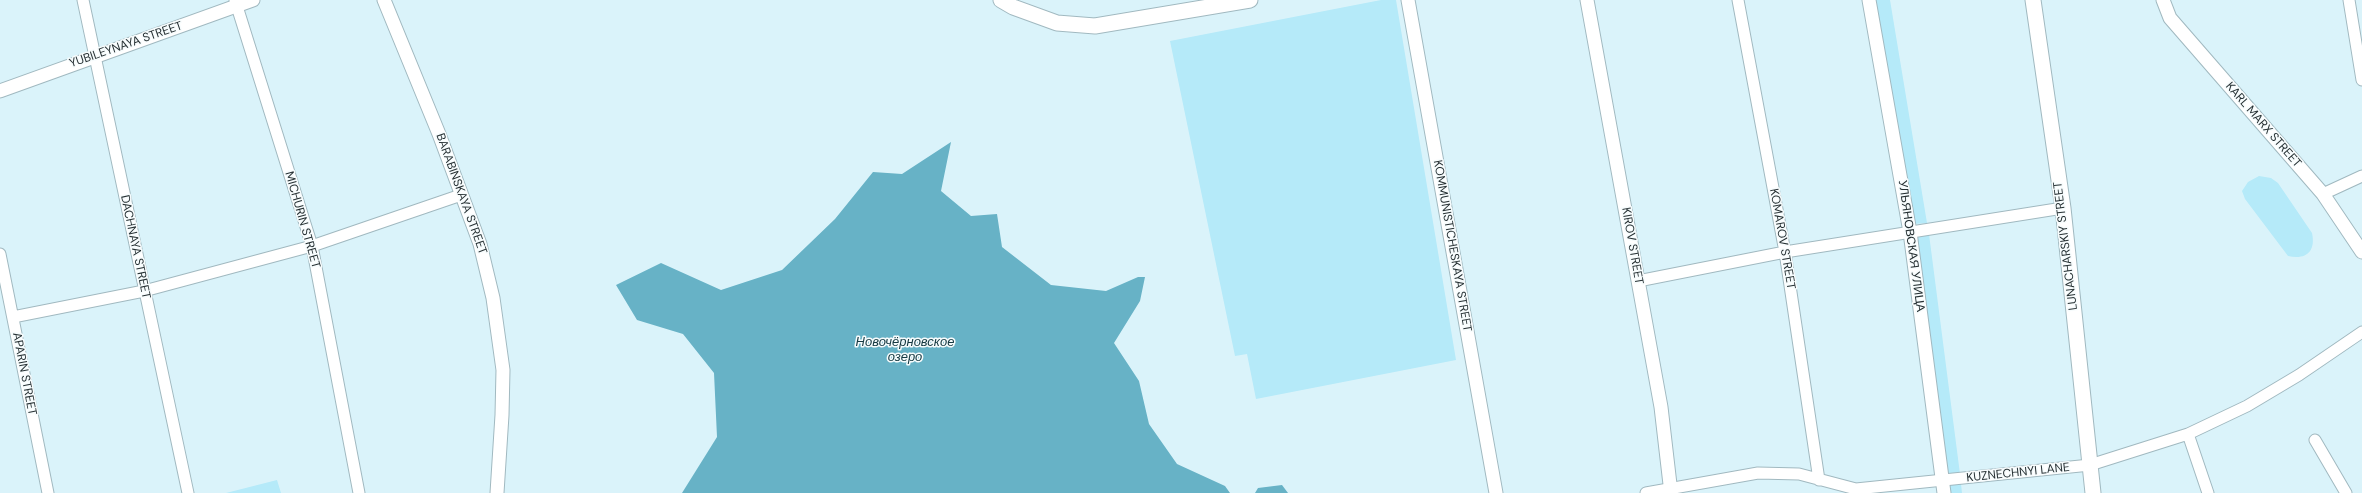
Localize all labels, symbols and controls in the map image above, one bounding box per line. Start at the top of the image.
street label: YUBILEYNAYA STREET [68,19,184,71]
street label: KARL MARX STREET [2222,79,2304,171]
street label: BARABINSKAYA STREET [432,132,490,256]
street label: KOMMUNISTICHESKAYA STREET [1430,159,1474,333]
street label: MICHURIN STREET [281,170,323,270]
street label: УЛЬЯНОВСКАЯ УЛИЦА [1895,179,1927,313]
street label: LUNACHARSKIY STREET [2051,181,2081,311]
street label: KOMAROV STREET [1766,187,1798,291]
street label: DACHNAYA STREET [117,194,153,300]
street label: KIROV STREET [1618,206,1646,286]
street label: APARIN STREET [9,331,39,417]
water label: Новочёрновское озеро [856,335,954,366]
street label: KUZNECHNYI LANE [1966,460,2070,486]

